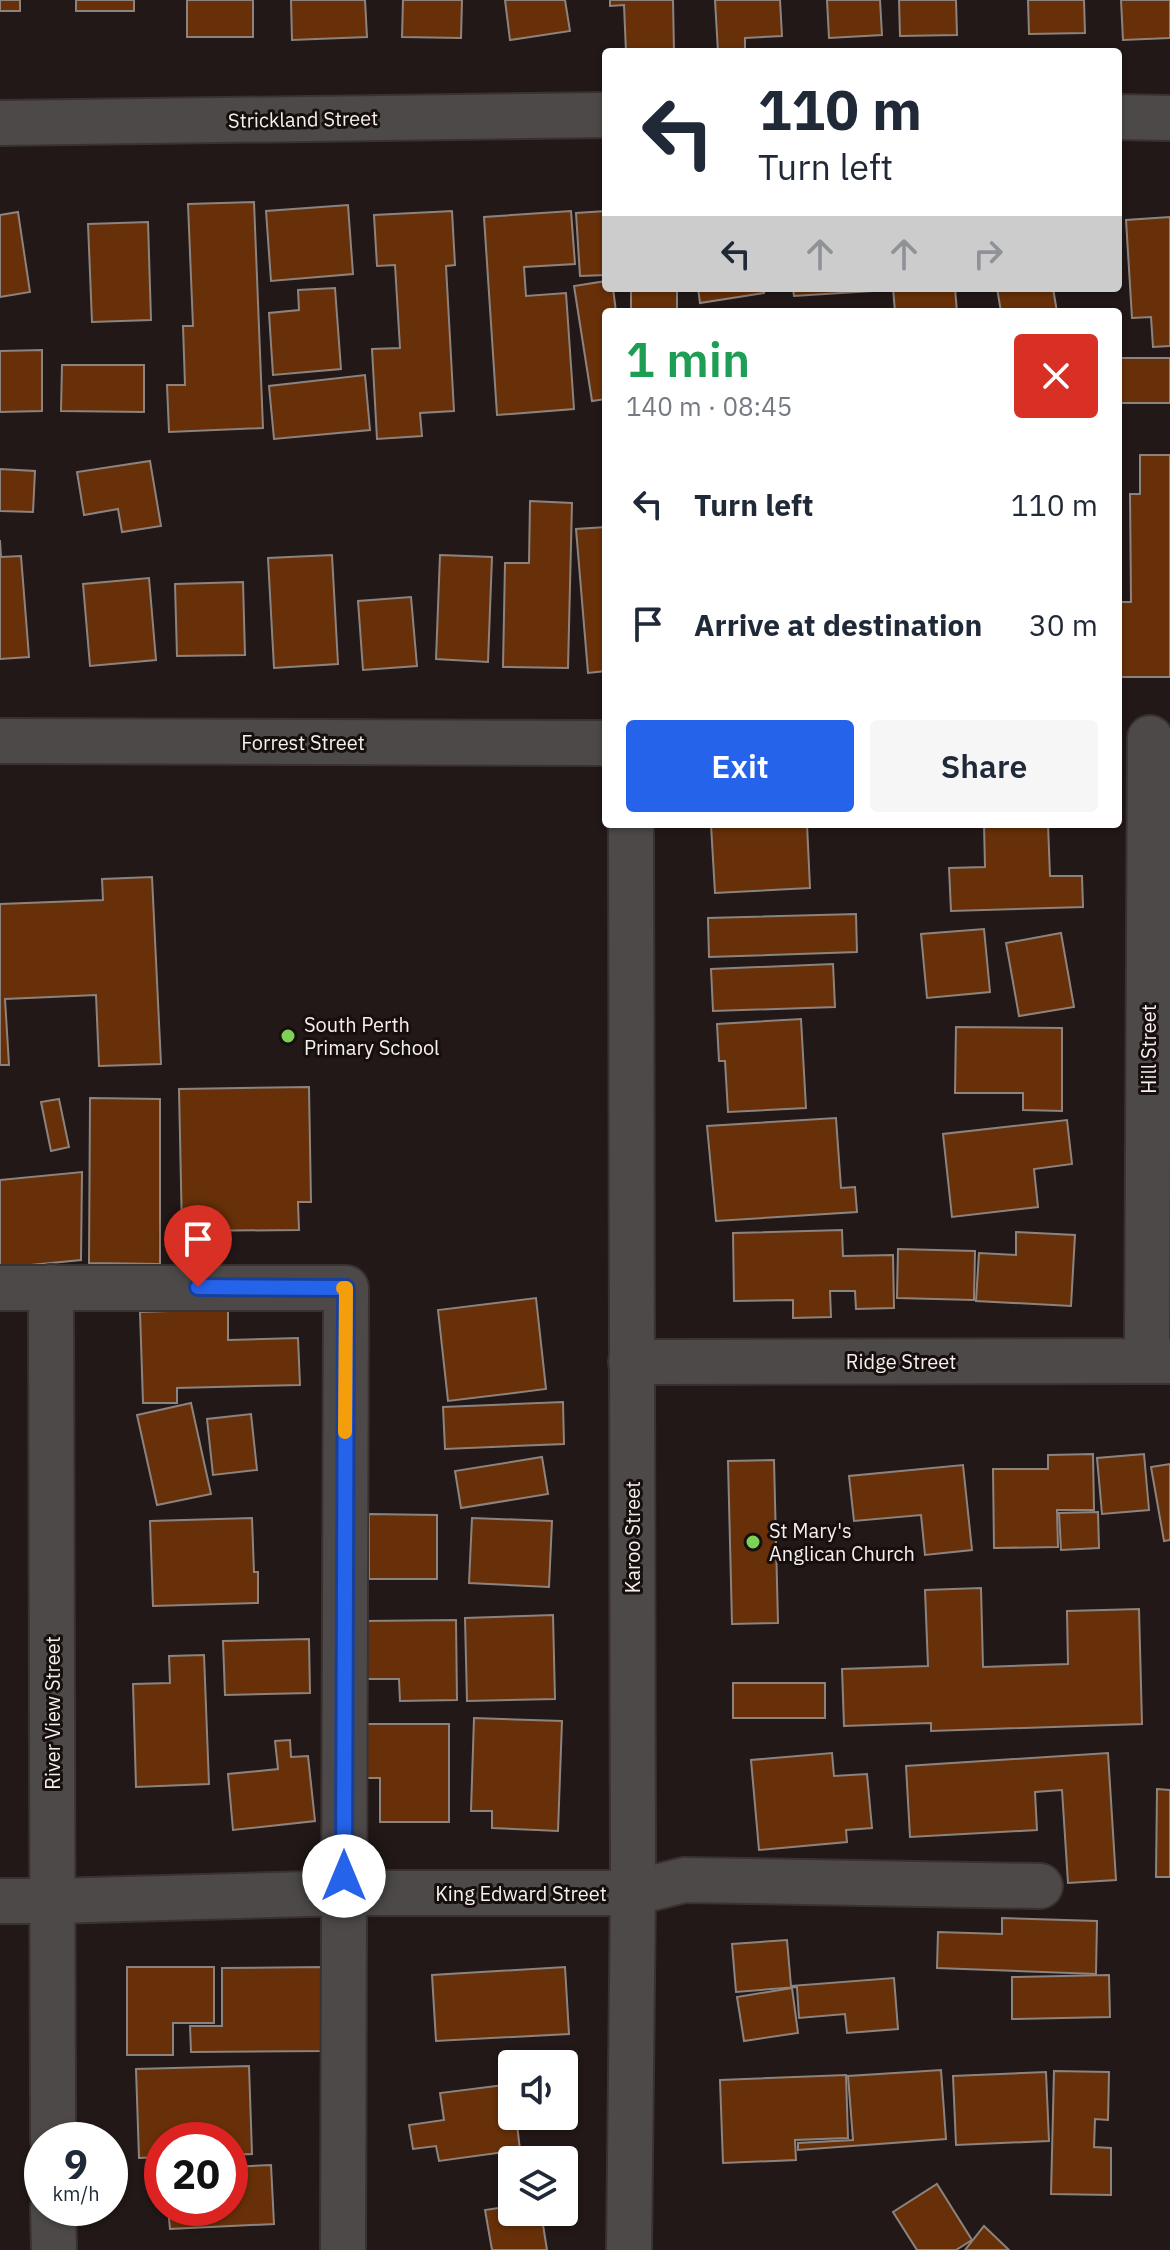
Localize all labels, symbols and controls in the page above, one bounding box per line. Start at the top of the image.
text: 110 m [758,73,922,145]
icon: left [626,80,730,184]
street label: Strickland Street [228,104,378,134]
text: Turn left [758,143,893,190]
icon: left [714,232,758,276]
icon: ahead [798,232,842,276]
icon: ahead [882,232,926,276]
icon: right [966,232,1010,276]
text: 1 min [626,328,750,390]
button: close [1014,334,1098,418]
text: 140 m · 08:45 [626,389,792,423]
icon: left [626,482,670,526]
text: Turn left [694,485,813,524]
text: 110 m [1011,485,1098,524]
icon: arrive [626,602,670,646]
text: Arrive at destination [694,605,982,644]
text: 30 m [1029,605,1098,644]
button: Exit [626,720,854,812]
button: Share [870,720,1098,812]
street label: Forrest Street [241,729,365,756]
street label: Hill Street [1135,1004,1162,1094]
place label: South Perth Primary School [304,1011,440,1061]
marker: South Perth Primary School [279,1027,297,1045]
pin [164,1205,232,1287]
icon: arrive [176,1217,220,1261]
street label: Ridge Street [846,1348,956,1375]
street label: Karoo Street [619,1481,646,1593]
place label: St Mary's Anglican Church [769,1517,915,1567]
marker: St Mary's Anglican Church [744,1533,762,1551]
street label: River View Street [39,1636,66,1790]
position arrow [302,1834,386,1918]
street label: King Edward Street [435,1880,607,1907]
map controls [498,2050,578,2226]
button: sound [498,2050,578,2130]
speed limit sign: 20 [144,2122,248,2226]
text: 9 [64,2138,88,2190]
button: layers [498,2146,578,2226]
text: km/h [52,2180,100,2207]

